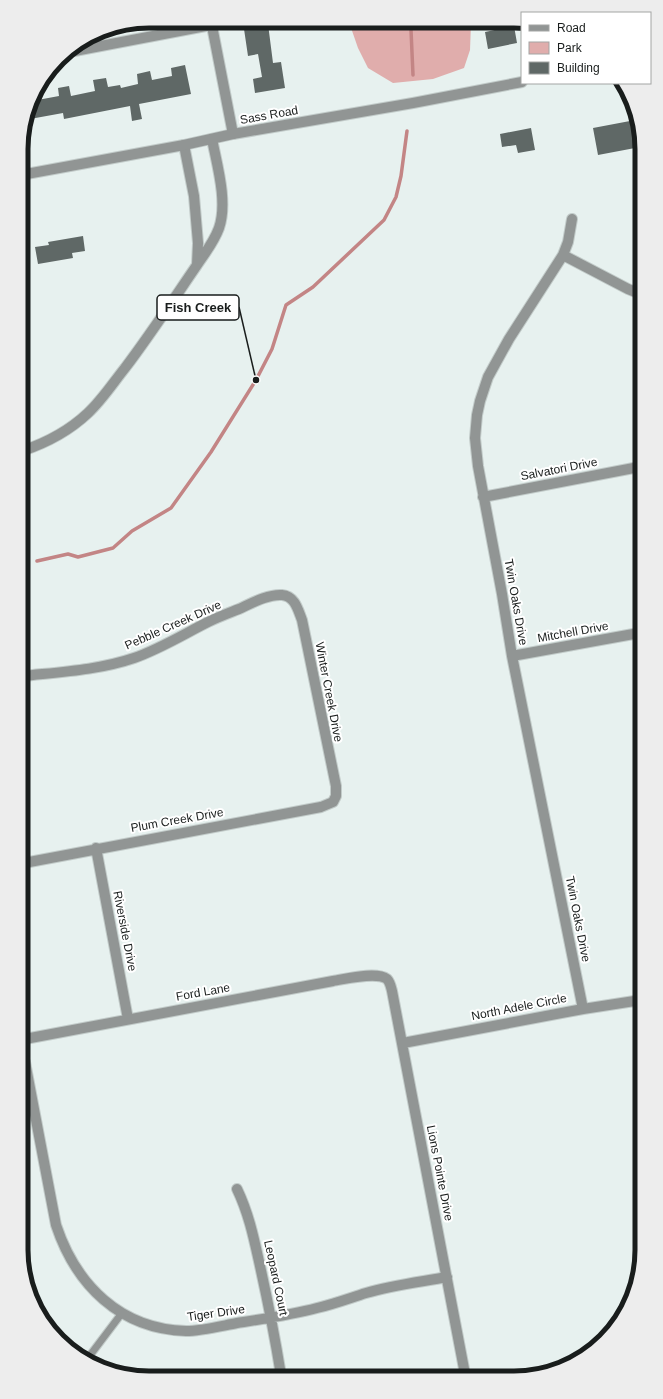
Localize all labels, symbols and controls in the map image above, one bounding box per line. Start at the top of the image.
legend [521,12,651,84]
text: Road [557,21,586,35]
text: Park [557,41,583,55]
text: Building [557,61,600,75]
street label: Sass Road [239,103,299,127]
callout: Fish Creek [157,295,239,320]
text: Fish Creek [165,300,232,315]
street label: Salvatori Drive [519,455,599,483]
street label: Twin Oaks Drive [502,558,531,647]
street label: Pebble Creek Drive [123,597,224,653]
street label: Mitchell Drive [536,619,610,645]
street label: Winter Creek Drive [312,641,346,743]
street label: Plum Creek Drive [129,805,225,835]
street label: Twin Oaks Drive [563,875,593,964]
street label: Riverside Drive [110,890,140,973]
street label: Ford Lane [175,980,231,1004]
street label: North Adele Circle [470,991,568,1023]
street label: Lions Pointe Drive [424,1124,456,1222]
street label: Leopard Court [261,1239,291,1318]
street label: Tiger Drive [186,1302,246,1324]

